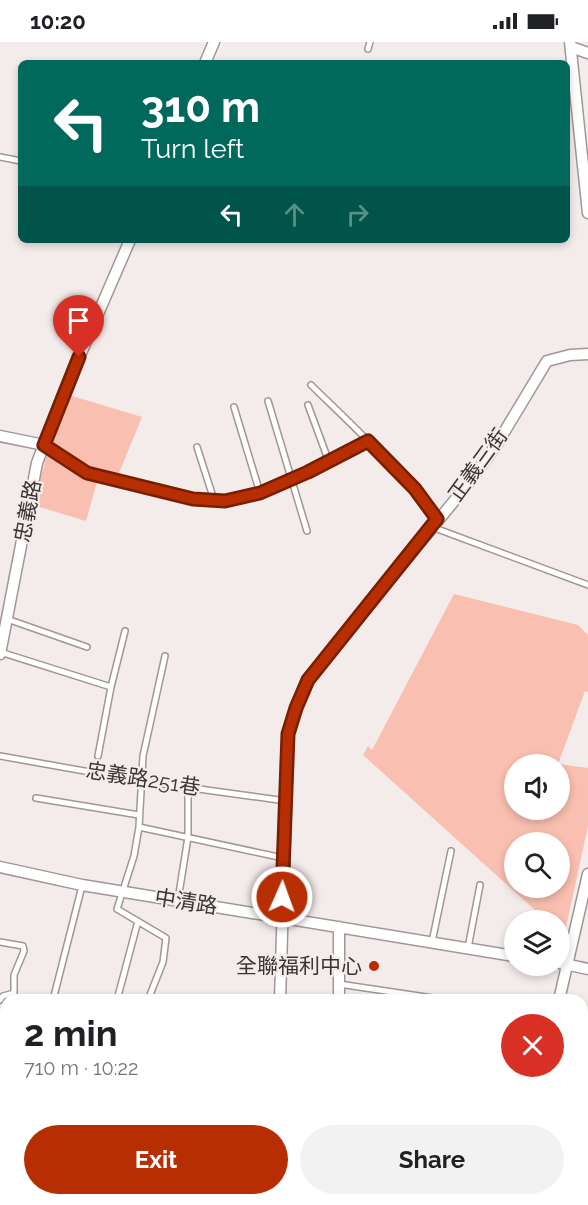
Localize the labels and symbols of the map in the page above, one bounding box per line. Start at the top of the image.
pin [53,295,104,357]
street label: 正義三街 [443,423,512,506]
street label: 忠義路 [9,478,46,544]
street label: 忠義路251巷 [84,757,202,800]
position arrow [250,865,314,929]
street label: 中清路 [153,884,219,919]
place label: 全聯福利中心 [236,953,362,978]
marker: 全聯福利中心 [367,959,381,973]

